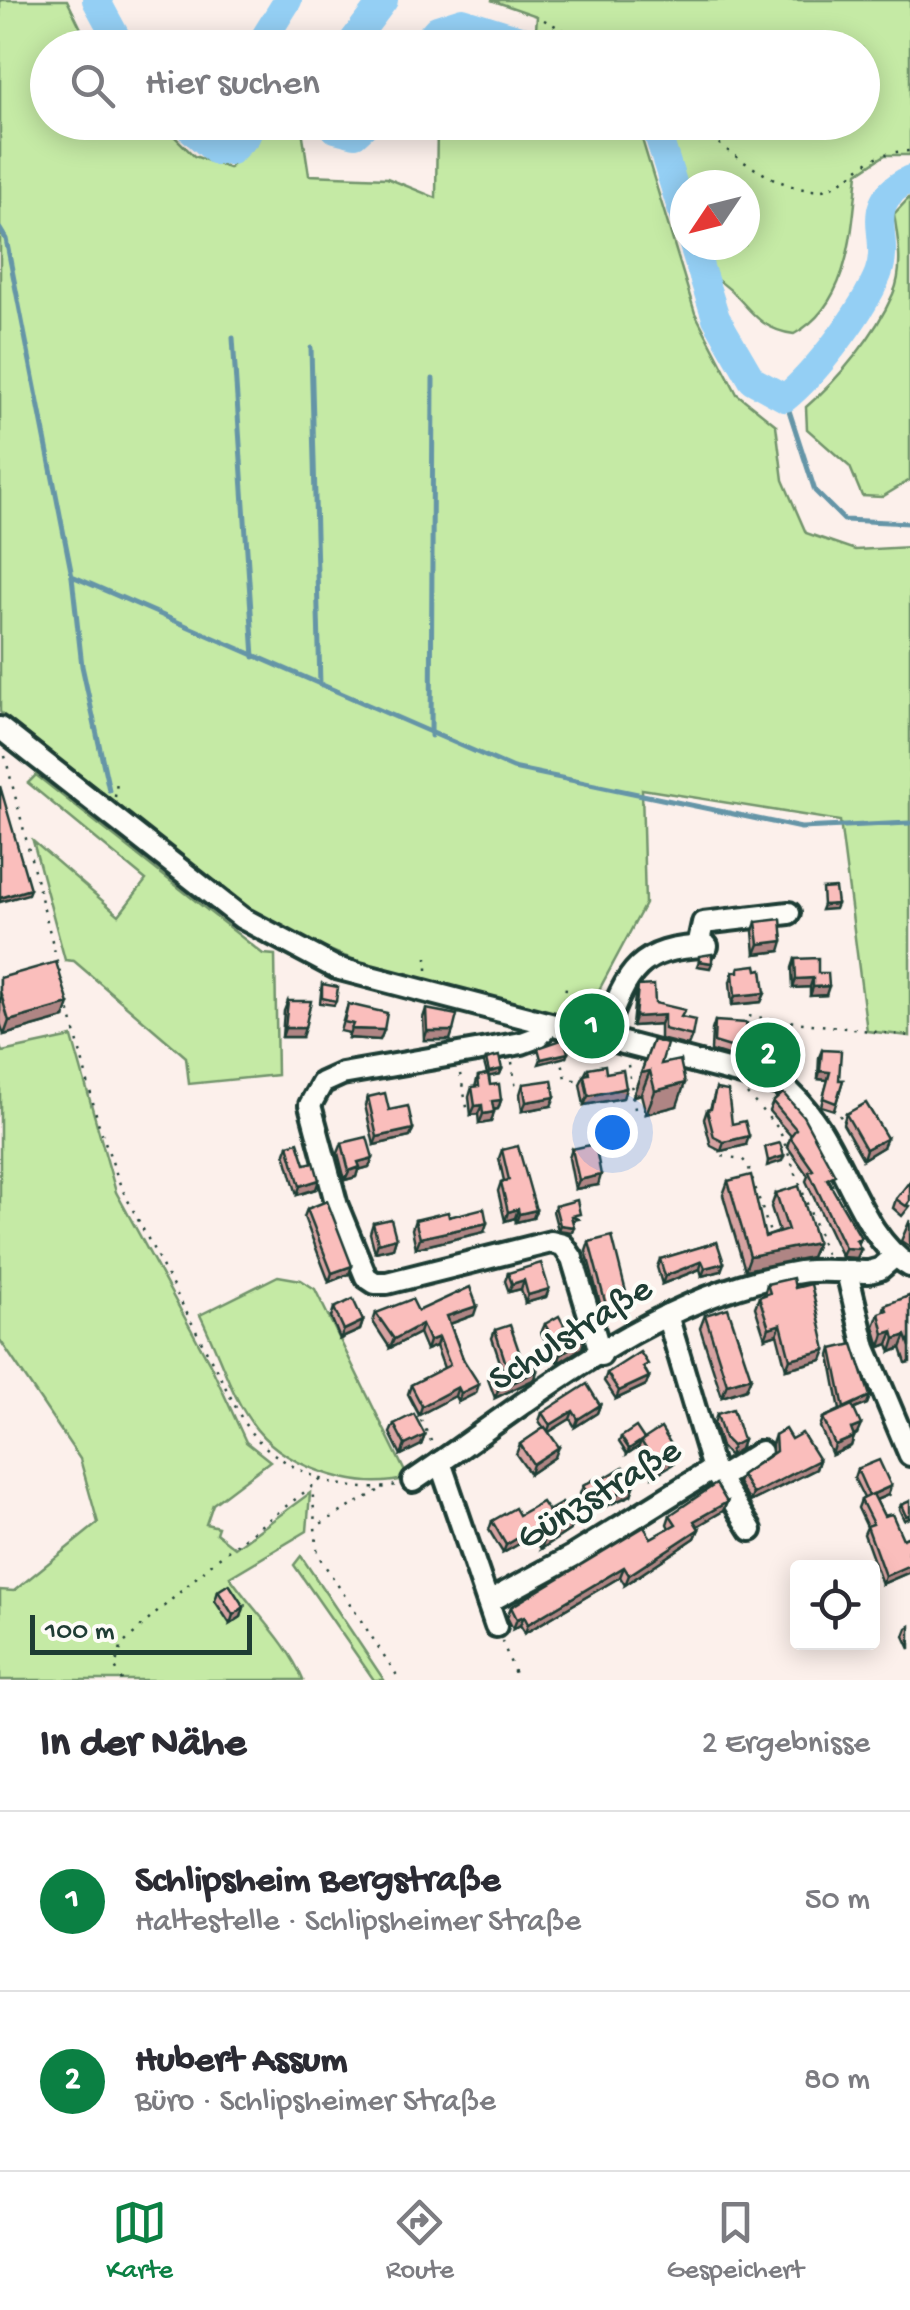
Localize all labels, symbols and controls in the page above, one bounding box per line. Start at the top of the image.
search box [30,30,880,140]
icon: search [65,58,120,113]
text: Hier suchen [145,63,320,107]
north arrow [670,170,760,260]
pin: 1 [560,988,624,1064]
pin: 2 [736,1018,800,1092]
your location [587,1107,638,1158]
street label: Schulstraße [482,1268,662,1403]
street label: Günzstraße [510,1430,690,1562]
map controls [790,1560,880,1650]
button: locate [790,1560,880,1650]
scale bar [30,1610,252,1654]
text: 100 m [45,1616,115,1649]
text: In der Nähe [40,1721,246,1770]
text: 2 Ergebnisse [702,1726,870,1764]
text: Schlipsheim Bergstraße [135,1860,500,1904]
text: 1 [66,1882,79,1920]
text: 50 m [805,1882,870,1920]
text: Haltestelle · Schlipsheimer Straße [135,1904,581,1942]
text: Hubert Assum [135,2040,347,2084]
text: 2 [65,2062,80,2100]
text: 80 m [804,2062,870,2100]
text: Büro · Schlipsheimer Straße [135,2084,496,2122]
tab: Karte [106,2195,173,2288]
tab: Route [386,2195,454,2288]
tab: Gespeichert [667,2195,804,2288]

